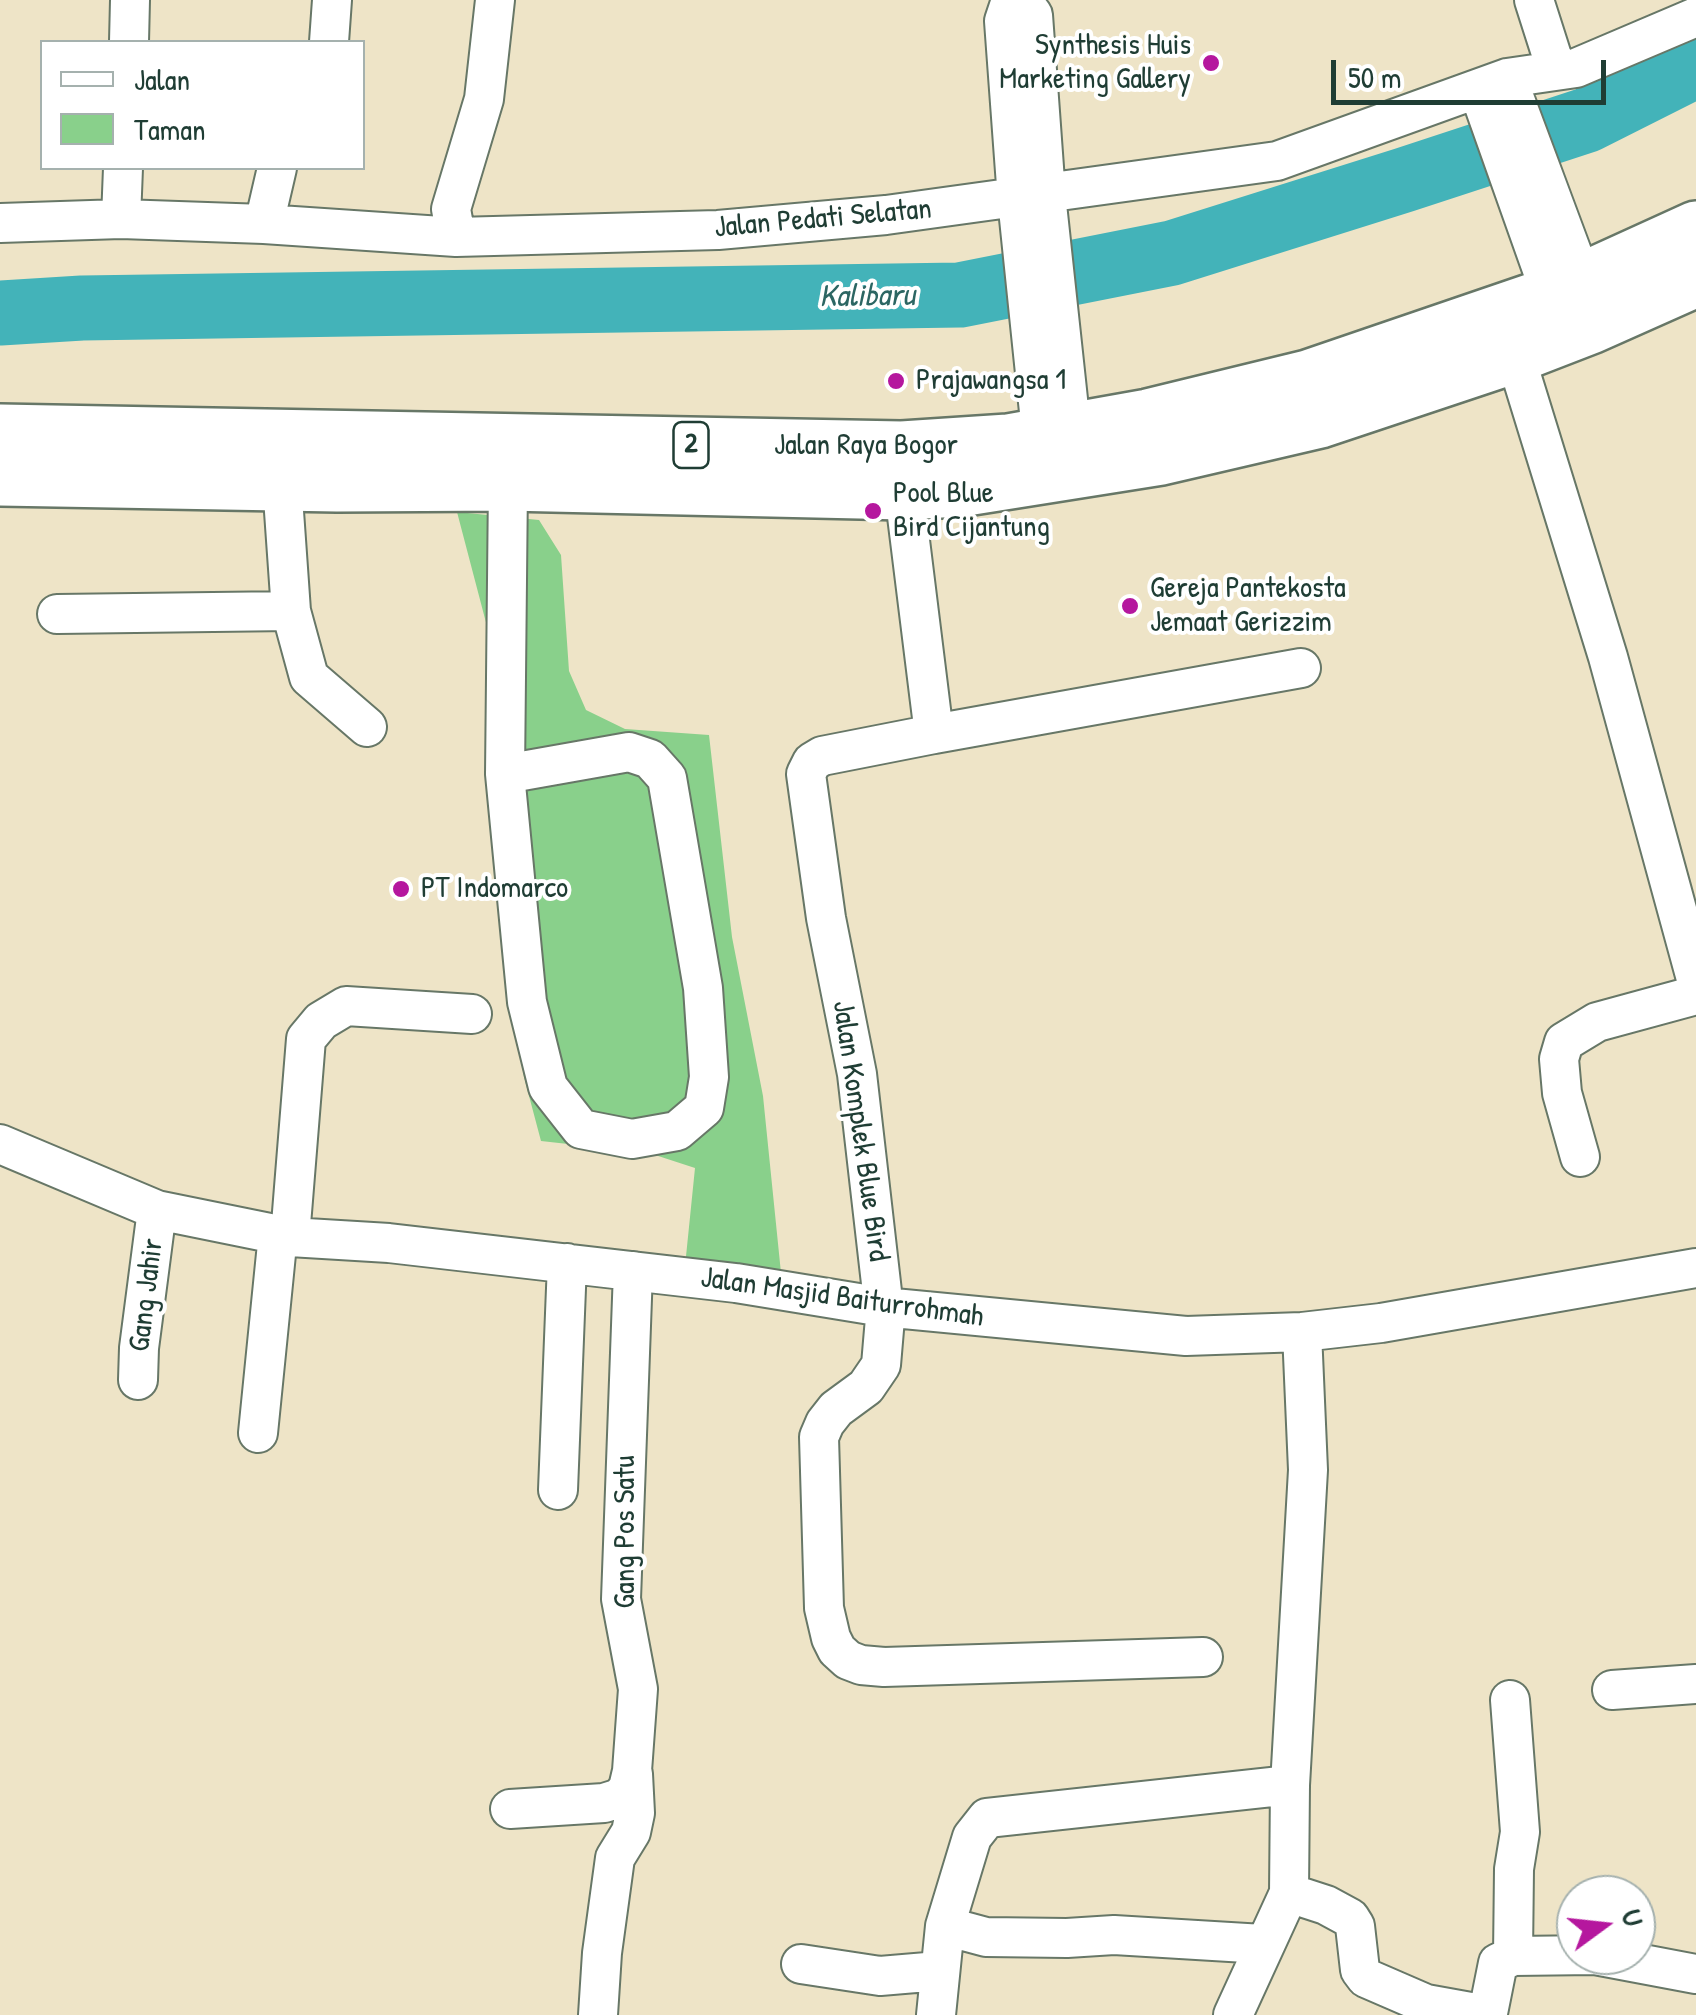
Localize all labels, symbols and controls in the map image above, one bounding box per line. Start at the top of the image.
place label: Synthesis Huis Marketing Gallery [999,28,1191,98]
legend [40,40,365,170]
scale bar [1336,40,1611,102]
marker: Synthesis Huis Marketing Gallery [1200,52,1222,74]
text: 50 m [1348,57,1401,97]
text: Jalan [134,59,190,99]
text: Taman [134,109,206,149]
street label: Jalan Pedati Selatan [713,192,933,246]
water label: Kalibaru [819,277,915,317]
place label: Prajawangsa 1 [916,363,1066,399]
marker: Prajawangsa 1 [885,370,907,392]
road number: 2 [674,422,708,468]
street label: Jalan Raya Bogor [774,428,958,464]
place label: Pool Blue Bird Cijantung [893,476,1050,546]
marker: Pool Blue Bird Cijantung [862,500,884,522]
place label: Gereja Pantekosta Jemaat Gerizzim [1150,571,1346,642]
marker: Gereja Pantekosta Jemaat Gerizzim [1119,595,1141,617]
place label: PT Indomarco [421,871,568,907]
marker: PT Indomarco [390,878,412,900]
street label: Jalan Komplek Blue Bird [824,998,896,1264]
street label: Gang Jahir [122,1236,172,1354]
street label: Jalan Masjid Baiturrohmah [698,1260,986,1336]
street label: Gang Pos Satu [608,1456,644,1608]
north arrow [1556,1875,1656,1975]
text: U [1613,1905,1653,1930]

